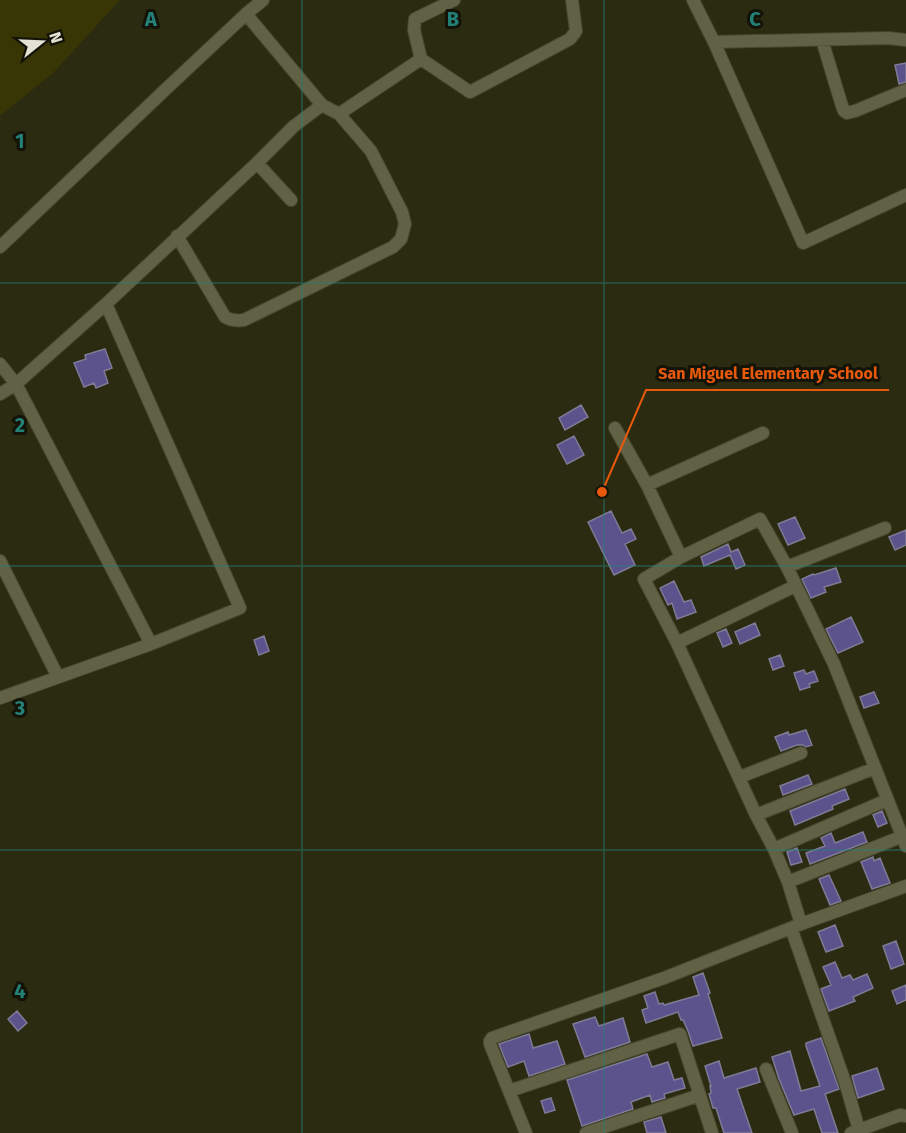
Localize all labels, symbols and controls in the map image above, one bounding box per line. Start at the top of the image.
text: A [144,7,158,31]
text: B [447,7,459,31]
text: C [749,7,761,31]
north arrow [12,12,72,72]
text: N [45,30,66,45]
text: 1 [15,129,25,153]
callout: San Miguel Elementary School [646,356,889,390]
text: San Miguel Elementary School [658,364,878,383]
text: 2 [15,413,25,437]
text: 3 [14,696,25,720]
text: 4 [14,979,26,1003]

